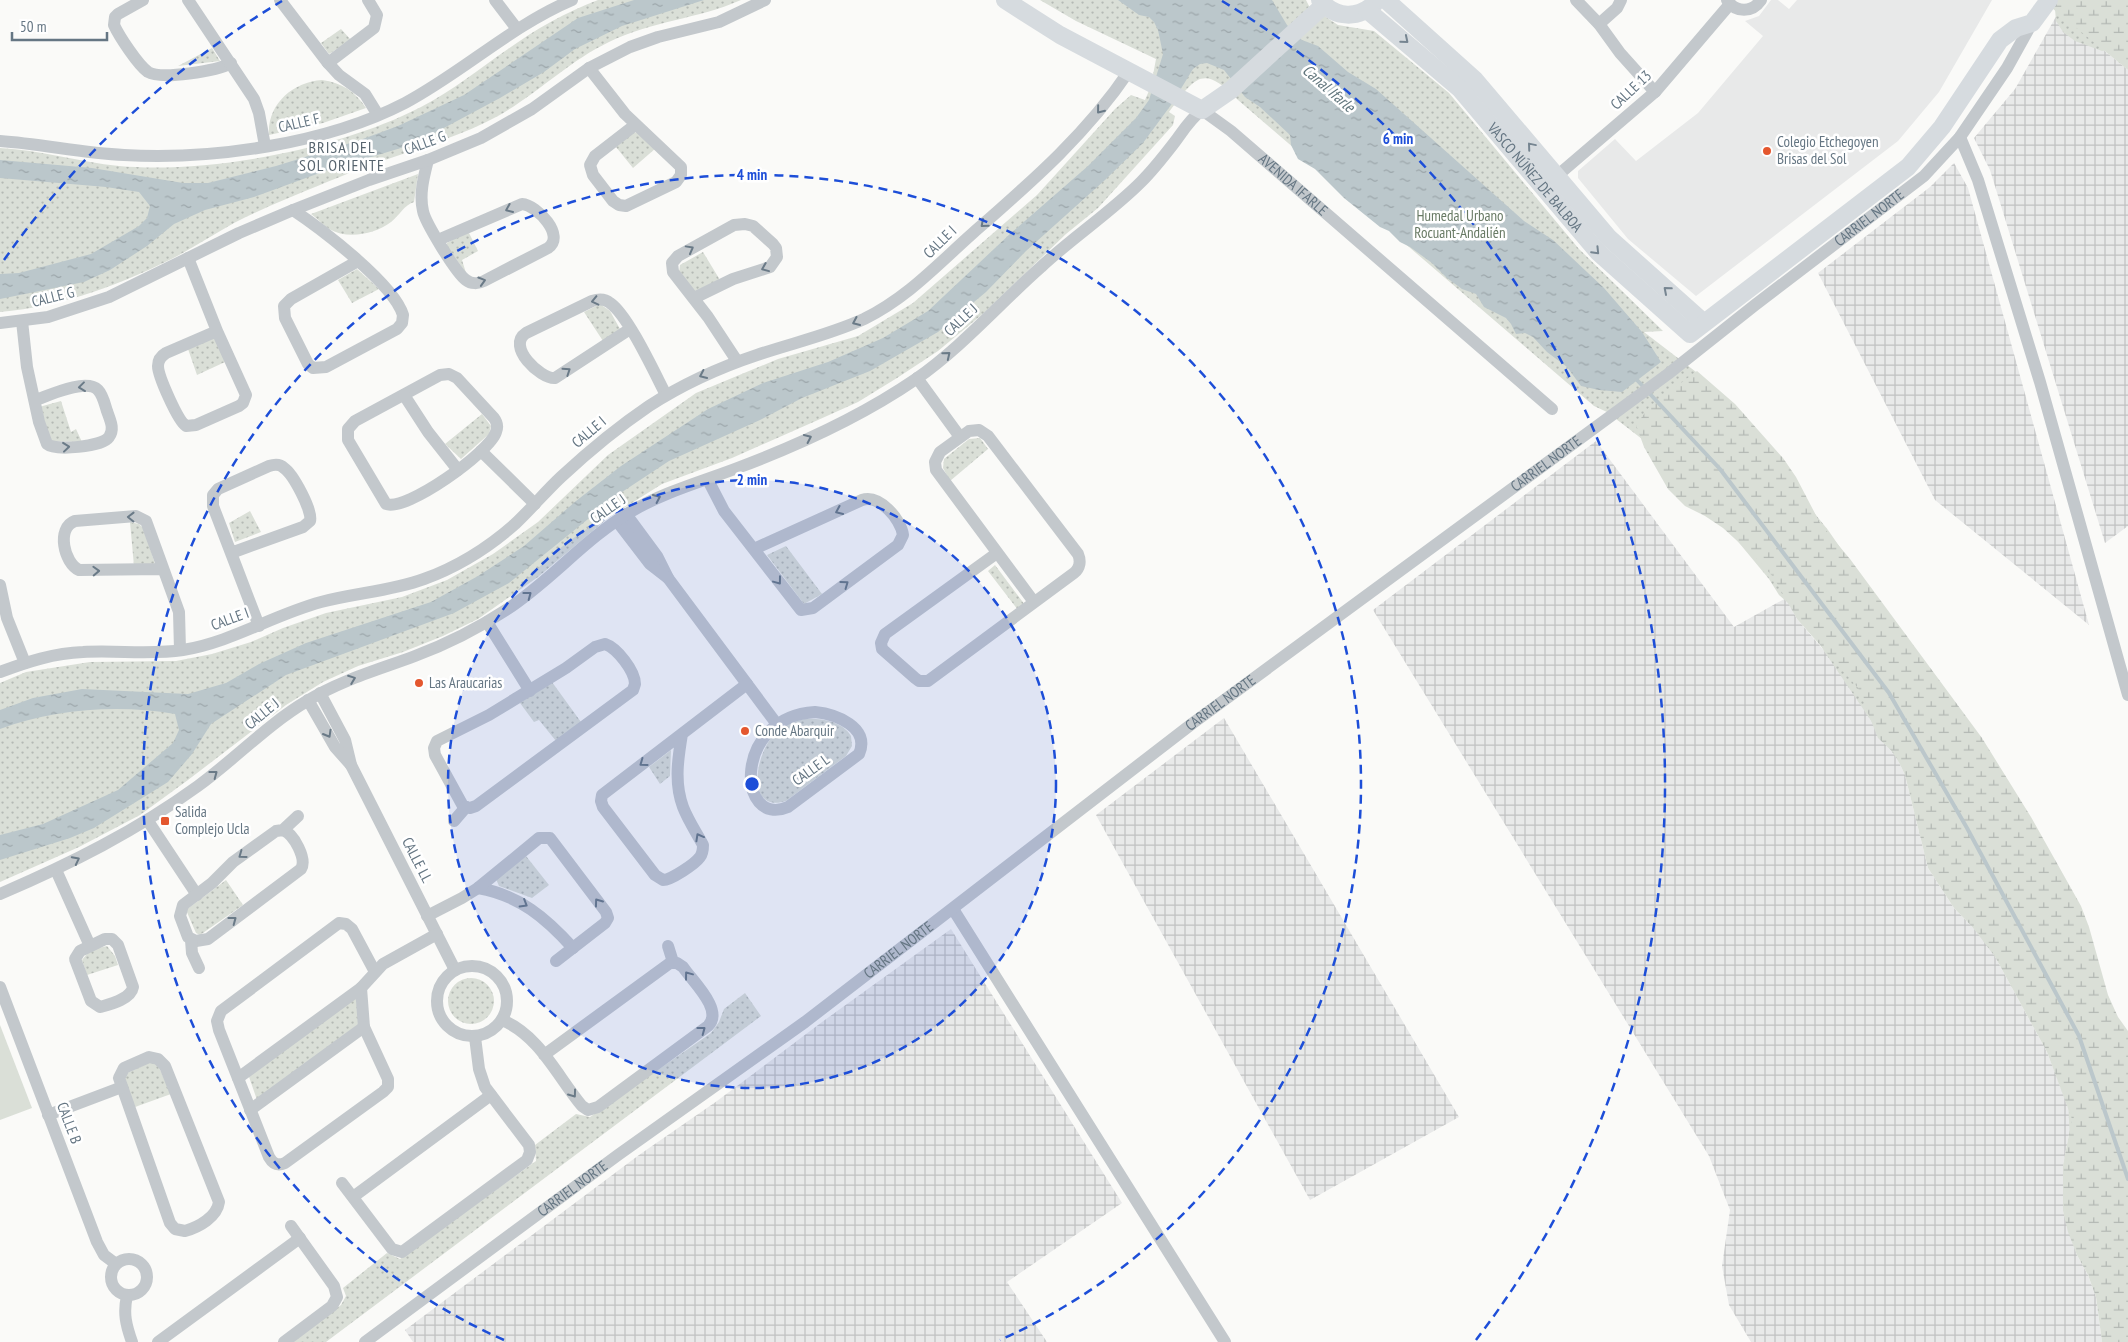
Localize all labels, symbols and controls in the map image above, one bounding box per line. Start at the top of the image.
scale bar [12,10,108,42]
text: 50 m [20,17,46,36]
one-way arrow [1399,35,1408,44]
water label: Canal Ifarle [1299,60,1360,117]
street label: CALLE 13 [1606,66,1655,113]
one-way arrow [1097,104,1105,113]
street label: CALLE F [276,109,321,136]
street label: VASCO NÚÑEZ DE BALBOA [1483,118,1588,237]
street label: CALLE G [401,126,448,159]
text: 6 min [1383,129,1413,148]
place label: Colegio Etchegoyen Brisas del Sol [1777,132,1879,168]
district label: BRISA DEL SOL ORIENTE [299,137,385,175]
one-way arrow [1528,143,1537,152]
marker: Colegio Etchegoyen Brisas del Sol [1761,145,1773,157]
street label: AVENIDA IFARLE [1255,149,1332,220]
text: 4 min [737,165,767,184]
street label: CARRIEL NORTE [1830,185,1908,250]
one-way arrow [505,202,514,213]
park label: Humedal Urbano Rocuant-Andalién [1414,206,1506,242]
one-way arrow [981,218,990,226]
street label: CALLE I [919,221,960,262]
one-way arrow [1590,245,1599,254]
one-way arrow [685,246,694,256]
one-way arrow [761,261,770,272]
one-way arrow [477,276,485,286]
street label: CALLE G [30,282,76,311]
one-way arrow [1663,287,1672,296]
one-way arrow [591,295,600,306]
street label: CALLE J [940,299,982,340]
one-way arrow [852,316,861,327]
one-way arrow [941,352,950,360]
one-way arrow [562,368,571,378]
one-way arrow [699,369,708,380]
one-way arrow [77,381,85,392]
street label: CALLE I [568,412,610,451]
street label: CARRIEL NORTE [1507,431,1585,495]
one-way arrow [803,434,812,444]
one-way arrow [62,442,70,453]
text: 2 min [737,470,767,489]
street label: CALLE J [586,490,629,528]
one-way arrow [652,494,661,505]
one-way arrow [835,504,844,515]
one-way arrow [127,512,135,522]
one-way arrow [93,565,101,576]
one-way arrow [773,575,781,584]
one-way arrow [839,582,848,590]
one-way arrow [522,593,531,601]
street label: CALLE I [208,603,251,634]
street label: CARRIEL NORTE [1181,670,1259,735]
place label: Las Araucarias [429,673,502,692]
one-way arrow [347,674,356,685]
marker: Las Araucarias [413,677,425,689]
street label: CALLE J [240,694,283,733]
place label: Conde Abarquir [755,721,835,740]
marker: Conde Abarquir [739,725,751,737]
one-way arrow [321,729,331,738]
street label: CALLE L [788,749,834,790]
one-way arrow [639,757,649,766]
one-way arrow [208,771,218,780]
centre of rings [743,775,761,793]
place label: Salida Complejo Ucla [175,802,249,838]
marker: Salida Complejo Ucla [159,815,171,827]
street label: CALLE LL [398,834,437,886]
one-way arrow [695,834,705,843]
one-way arrow [238,849,248,858]
one-way arrow [71,856,80,866]
one-way arrow [518,898,527,907]
one-way arrow [595,898,604,908]
one-way arrow [227,917,237,926]
street label: CARRIEL NORTE [859,917,937,982]
one-way arrow [686,972,694,981]
one-way arrow [697,1027,706,1036]
one-way arrow [567,1088,576,1098]
street label: CALLE B [53,1099,86,1146]
street label: CARRIEL NORTE [533,1156,611,1221]

